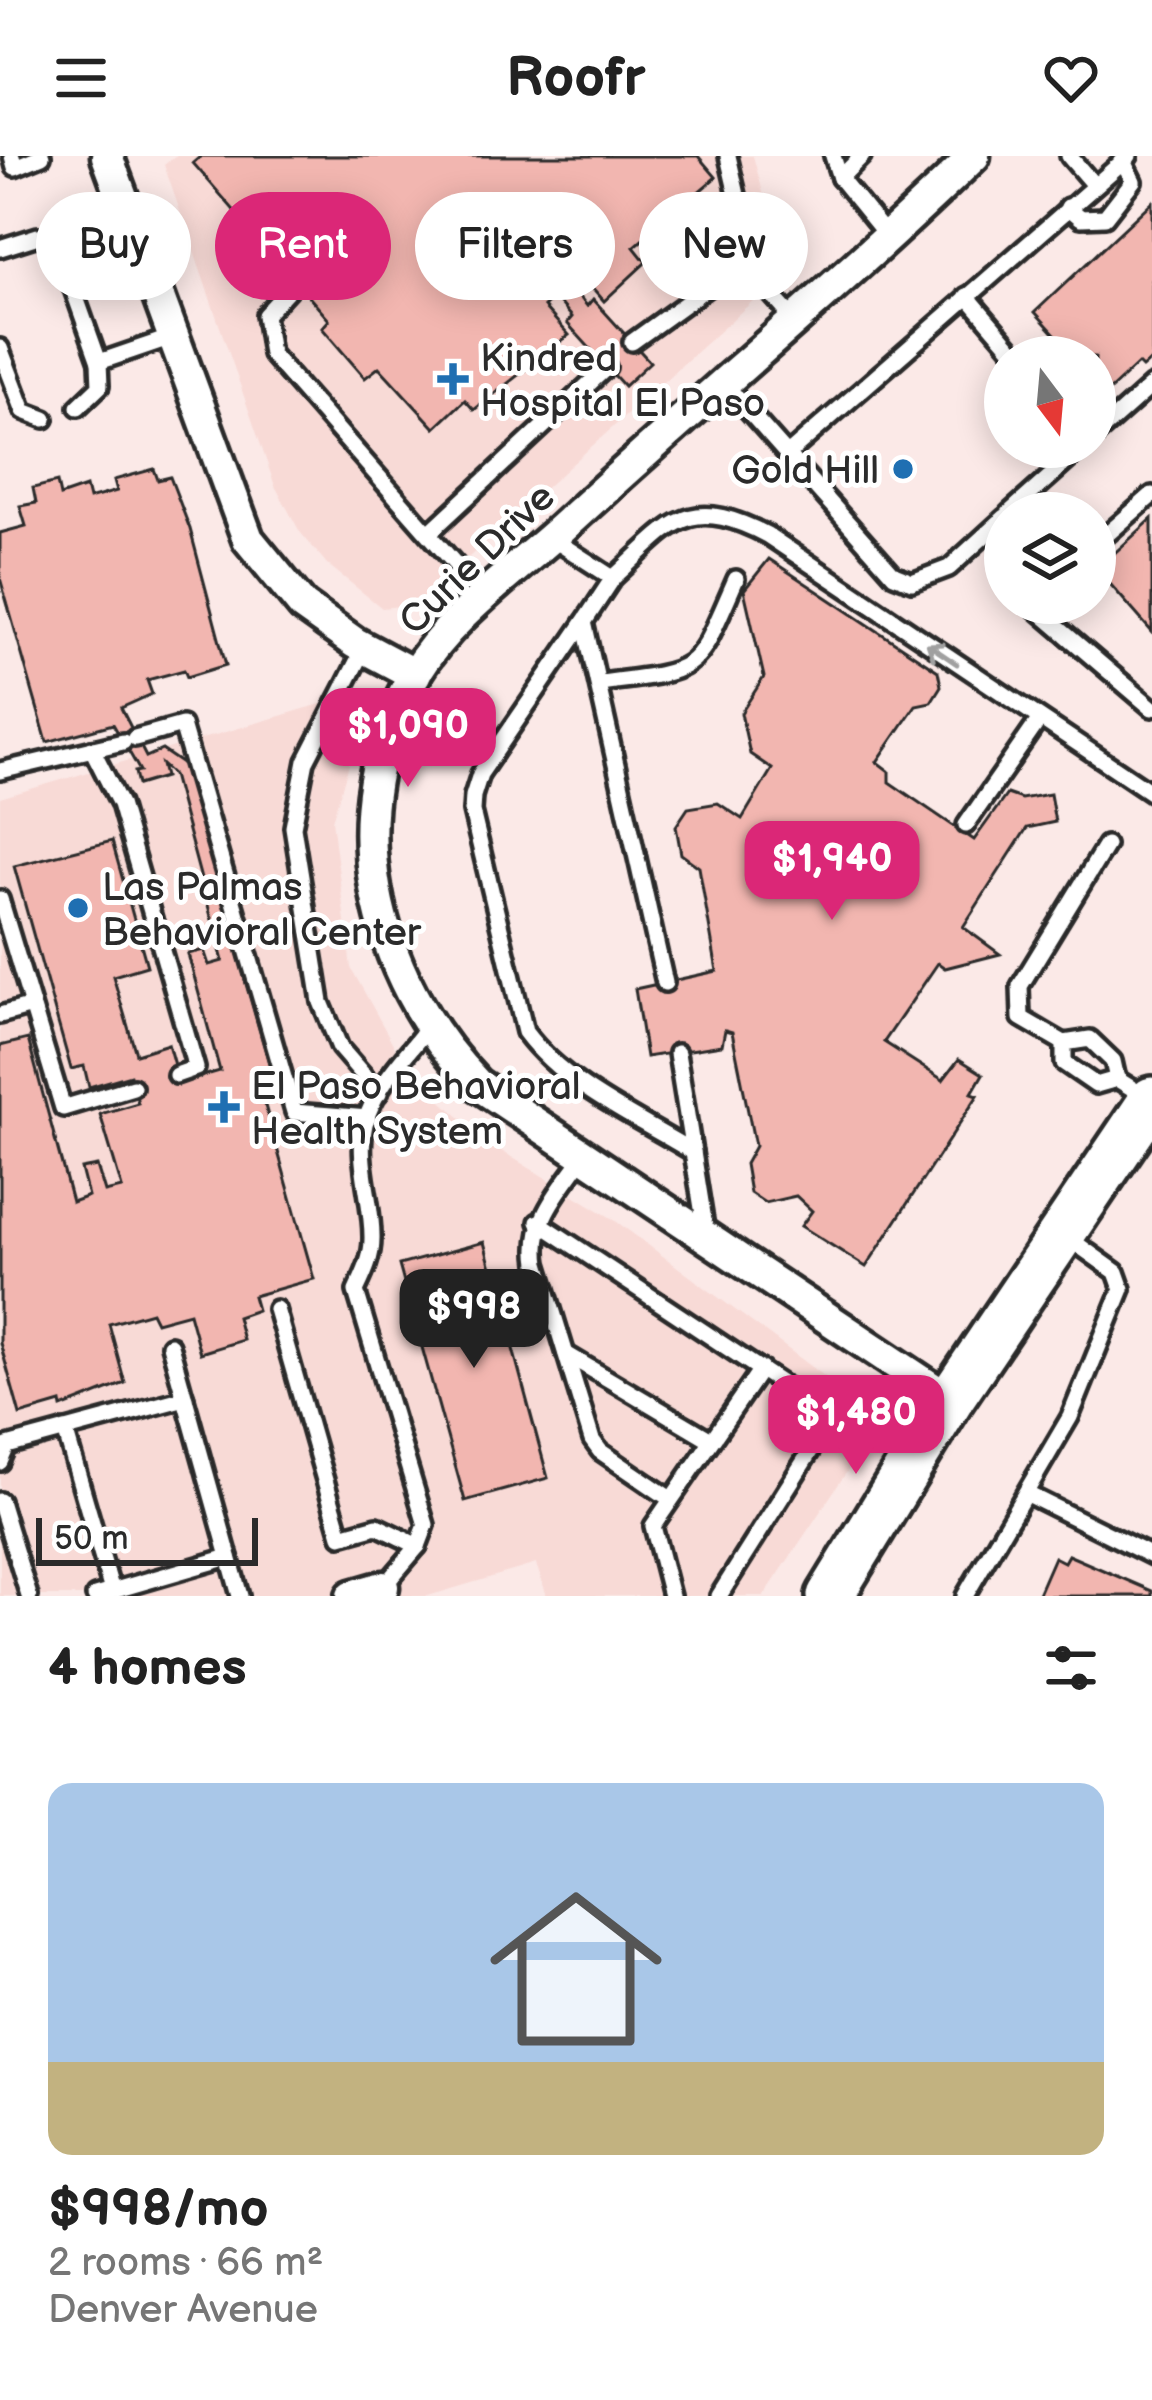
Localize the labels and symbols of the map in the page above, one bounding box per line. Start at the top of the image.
place label: Kindred Hospital El Paso [480,336,765,428]
north arrow [984,336,1116,468]
marker: Kindred Hospital El Paso [437,363,469,395]
place label: Gold Hill [731,448,879,495]
marker: Gold Hill [890,456,916,482]
street label: Curie Drive [390,474,565,645]
one-way arrow [925,642,959,667]
pin: $1,090 [310,688,506,790]
pin: $1,940 [734,821,930,923]
place label: Las Palmas Behavioral Center [102,865,422,957]
marker: Las Palmas Behavioral Center [65,895,91,921]
place label: El Paso Behavioral Health System [251,1064,581,1156]
marker: El Paso Behavioral Health System [208,1091,240,1123]
pin: $998 [403,1269,545,1371]
pin: $1,480 [758,1375,954,1477]
scale bar [36,1512,258,1565]

